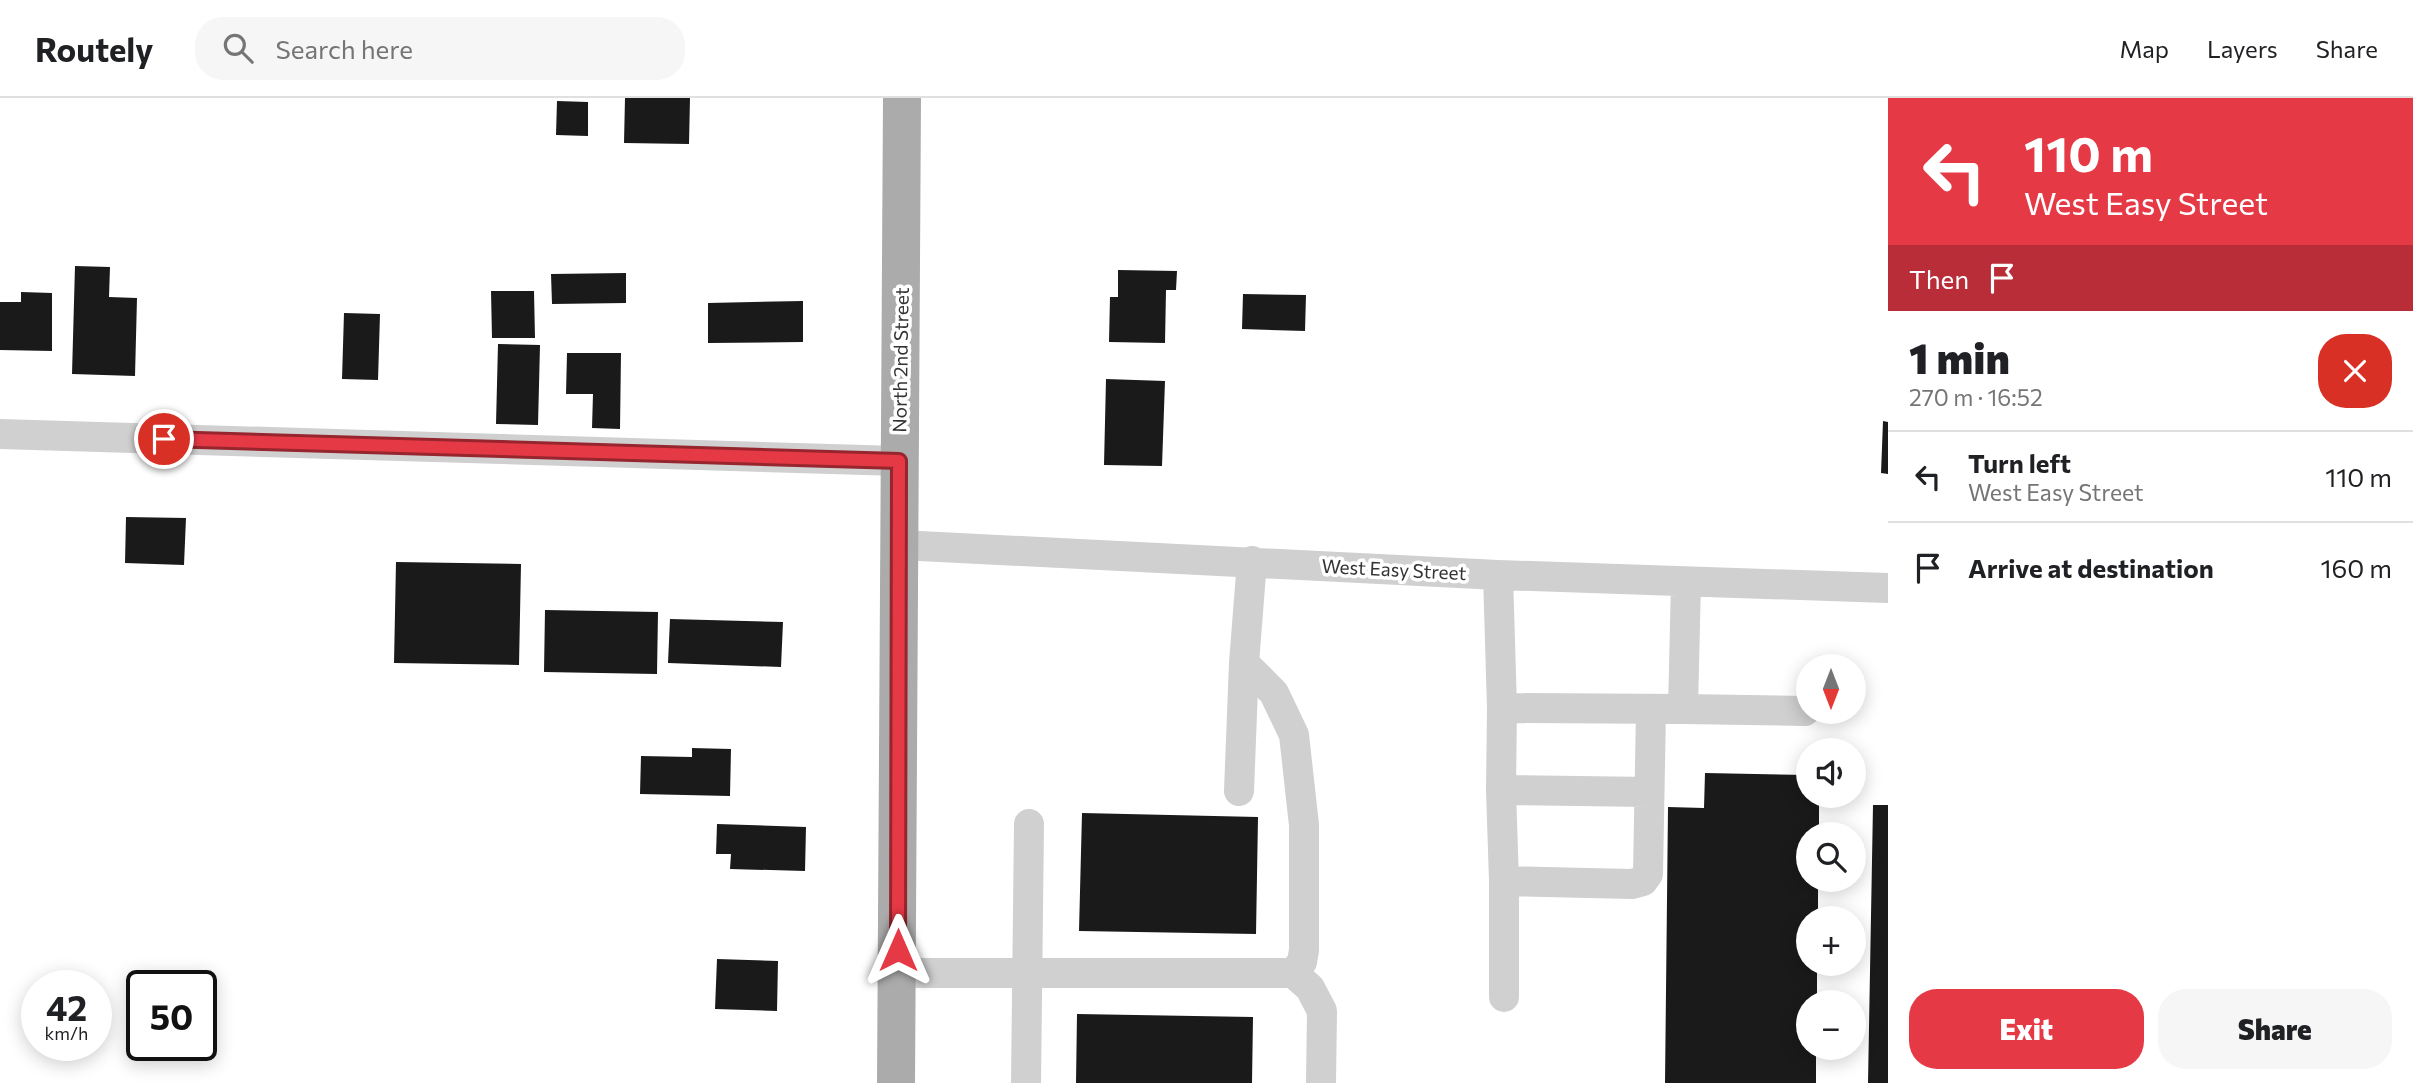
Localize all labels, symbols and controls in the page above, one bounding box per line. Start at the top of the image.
search box [195,17,685,80]
text: Routely [35,28,153,69]
icon: search [219,29,257,67]
text: Search here [275,33,413,64]
text: Map [2120,34,2169,63]
text: Layers [2207,34,2278,63]
text: Share [2316,34,2378,63]
text: 110 m [2024,122,2153,182]
icon: left [1909,126,2000,217]
text: West Easy Street [2024,182,2268,222]
icon: arrive [1983,259,2021,297]
text: Then [1909,263,1969,294]
street label: North 2nd Street [887,287,913,433]
text: 1 min [1909,331,2010,383]
button: close [2318,334,2392,408]
text: 270 m · 16:52 [1909,383,2043,411]
pin [134,409,194,469]
icon: arrive [145,420,183,458]
text: Turn left [1968,447,2071,478]
icon: left [1909,458,1947,496]
text: 110 m [2325,461,2392,492]
text: West Easy Street [1968,478,2143,506]
icon: arrive [1909,549,1947,587]
text: Arrive at destination [1968,552,2214,583]
text: 160 m [2320,552,2392,583]
street label: West Easy Street [1321,554,1467,584]
north arrow [1796,654,1866,724]
map controls [1796,654,1866,1060]
button: sound [1796,738,1866,808]
button: search [1796,822,1866,892]
button: + [1796,906,1866,976]
position arrow [861,913,935,987]
speed limit sign: 50 [126,970,217,1061]
text: 42 [46,985,87,1028]
button: Exit [1909,989,2144,1069]
button: Share [2158,989,2392,1069]
button: − [1796,990,1866,1060]
text: km/h [45,1022,88,1044]

